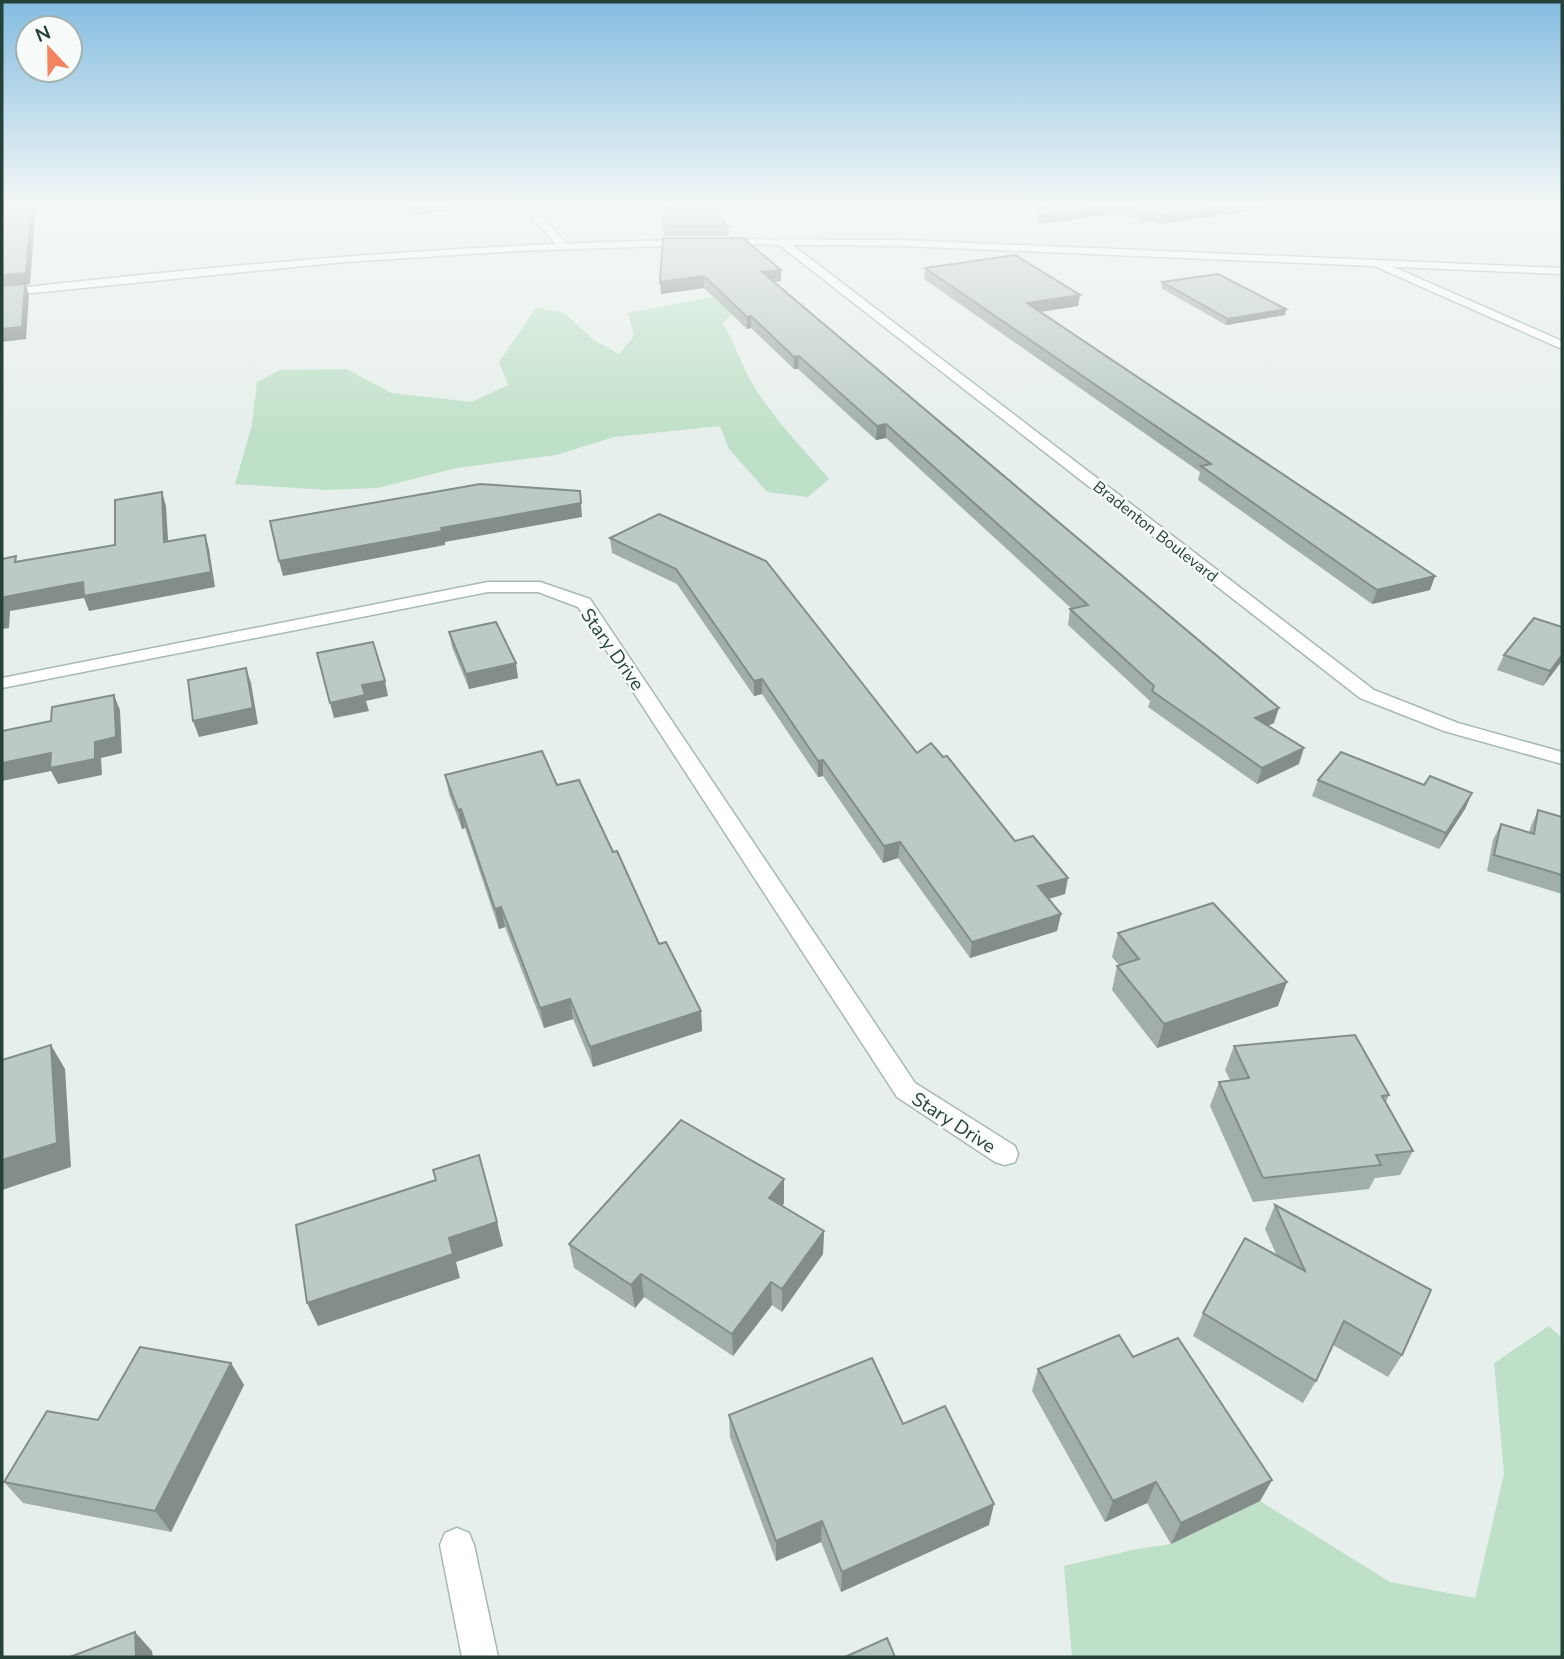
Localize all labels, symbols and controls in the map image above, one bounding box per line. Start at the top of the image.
north arrow [14,14,84,84]
text: N [32,19,54,49]
street label: Bradenton Boulevard [1088,476,1222,587]
street label: Stary Drive [574,603,650,696]
street label: Stary Drive [906,1086,1001,1160]

